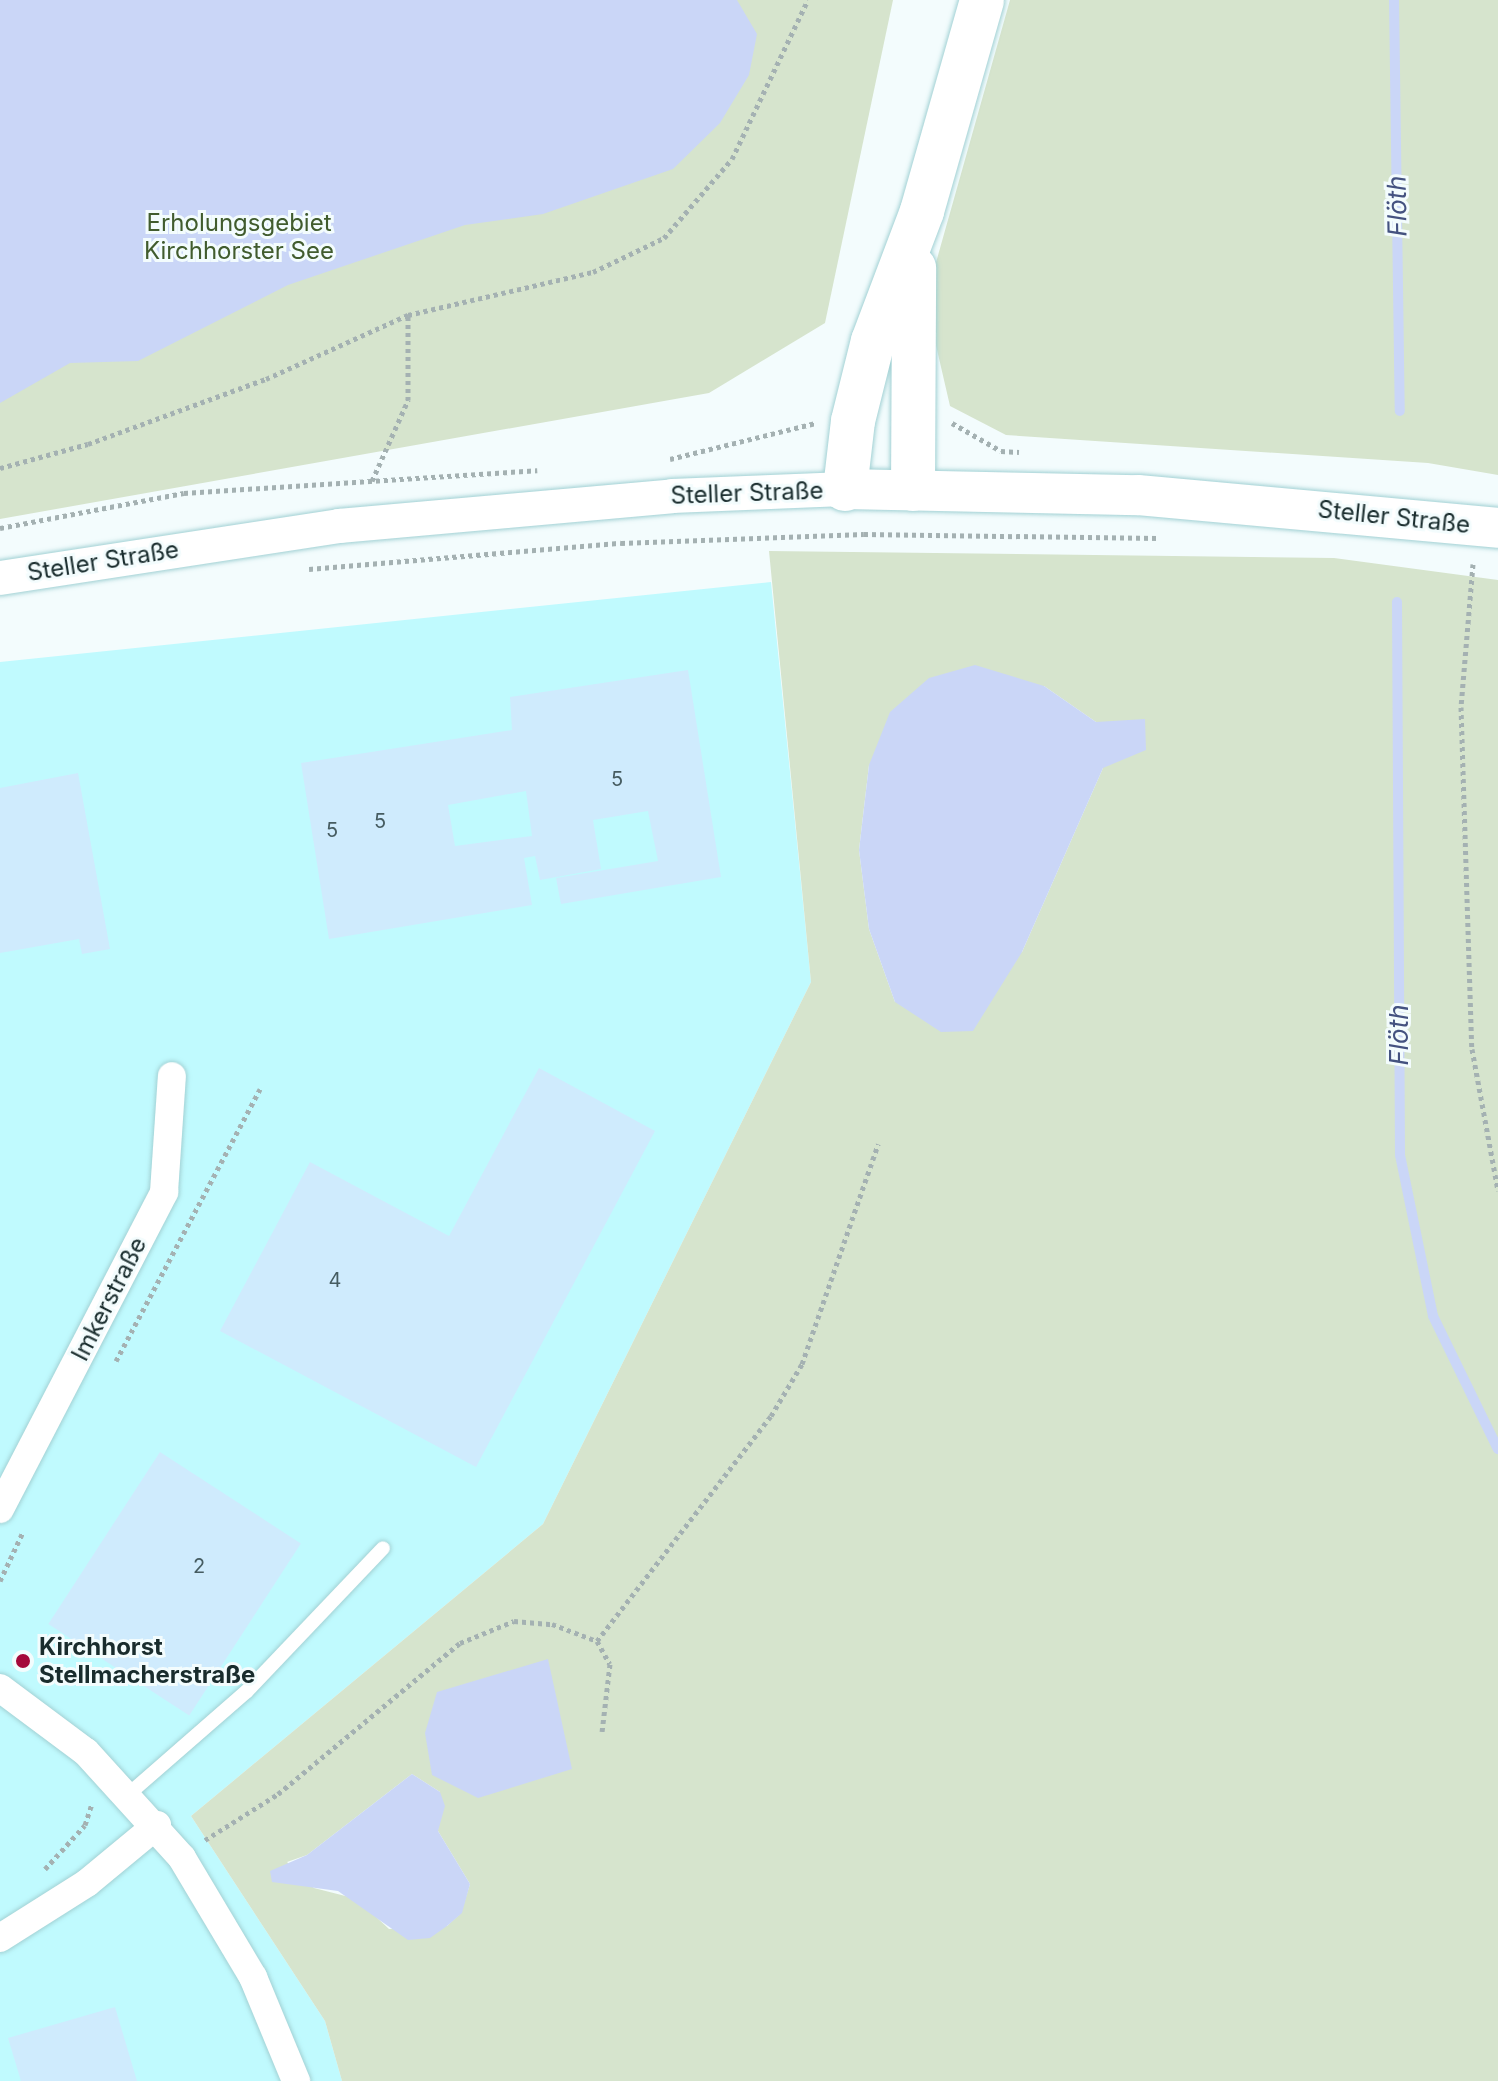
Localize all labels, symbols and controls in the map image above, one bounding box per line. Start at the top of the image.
water label: Flöth [1381,175,1413,237]
park label: Erholungsgebiet Kirchhorster See [144,209,334,265]
street label: Steller Straße [670,476,824,510]
street label: Steller Straße [1316,495,1472,539]
street label: Steller Straße [25,535,181,587]
house number: 5 [611,767,623,791]
house number: 5 [374,809,386,833]
house number: 5 [326,818,338,842]
water label: Flöth [1383,1004,1415,1066]
street label: Imkerstraße [66,1232,152,1366]
house number: 4 [329,1268,341,1292]
house number: 2 [193,1554,205,1578]
place label: Kirchhorst Stellmacherstraße [39,1633,255,1689]
marker: Kirchhorst Stellmacherstraße [14,1652,32,1670]

